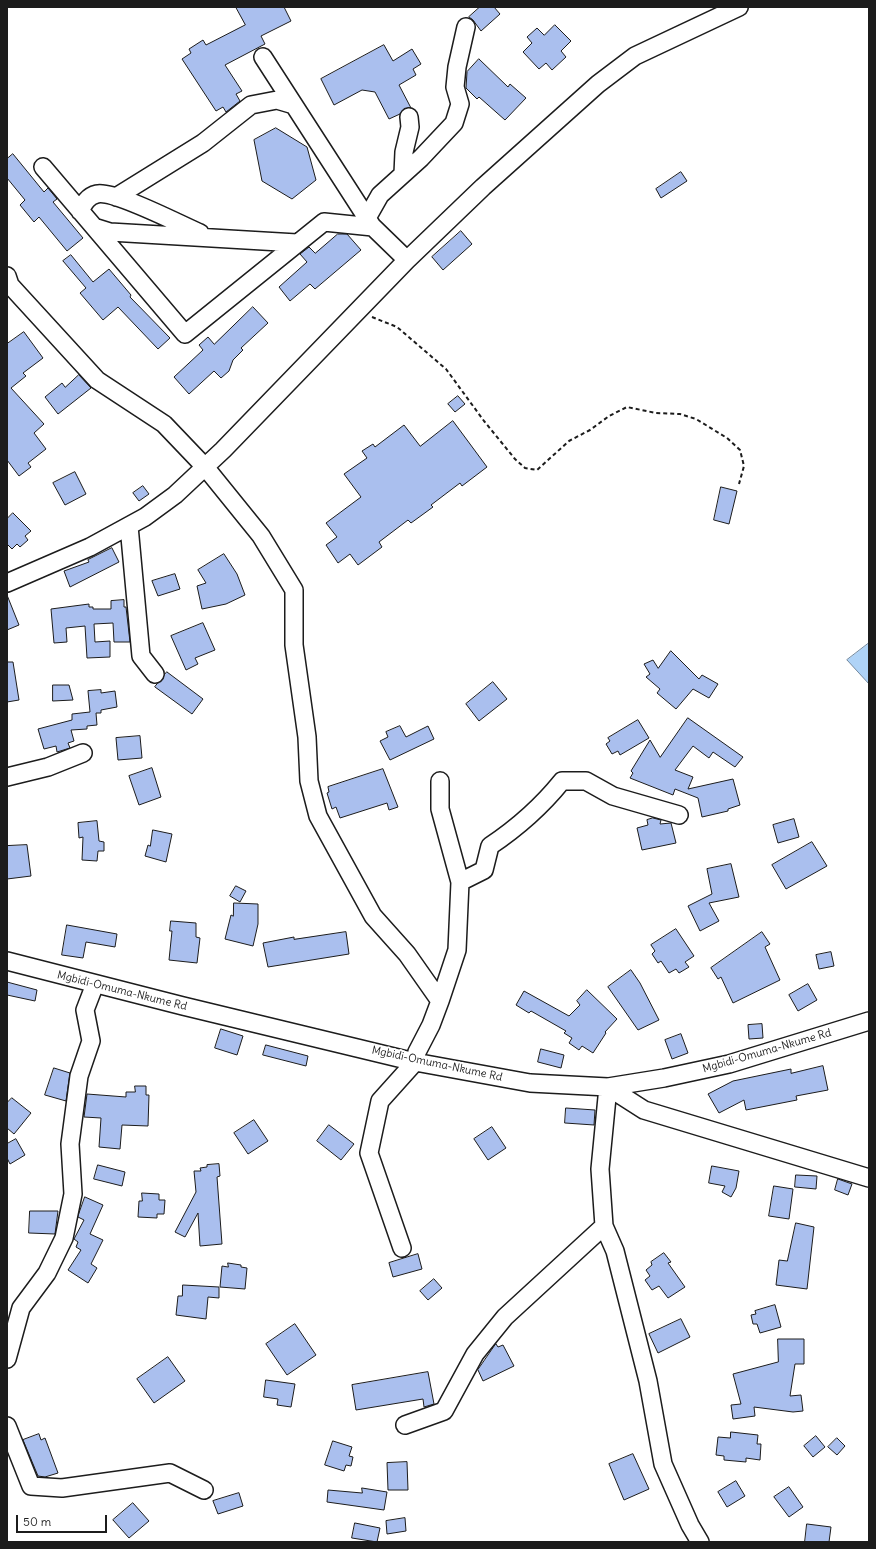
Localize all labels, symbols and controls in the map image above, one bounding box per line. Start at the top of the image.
street label: Mgbidi-Omuma-Nkume Rd [56,968,188,1014]
street label: Mgbidi-Omuma-Nkume Rd [701,1026,833,1076]
street label: Mgbidi-Omuma-Nkume Rd [370,1044,504,1084]
scale bar [18,1507,109,1533]
text: 50 m [23,1514,51,1529]

